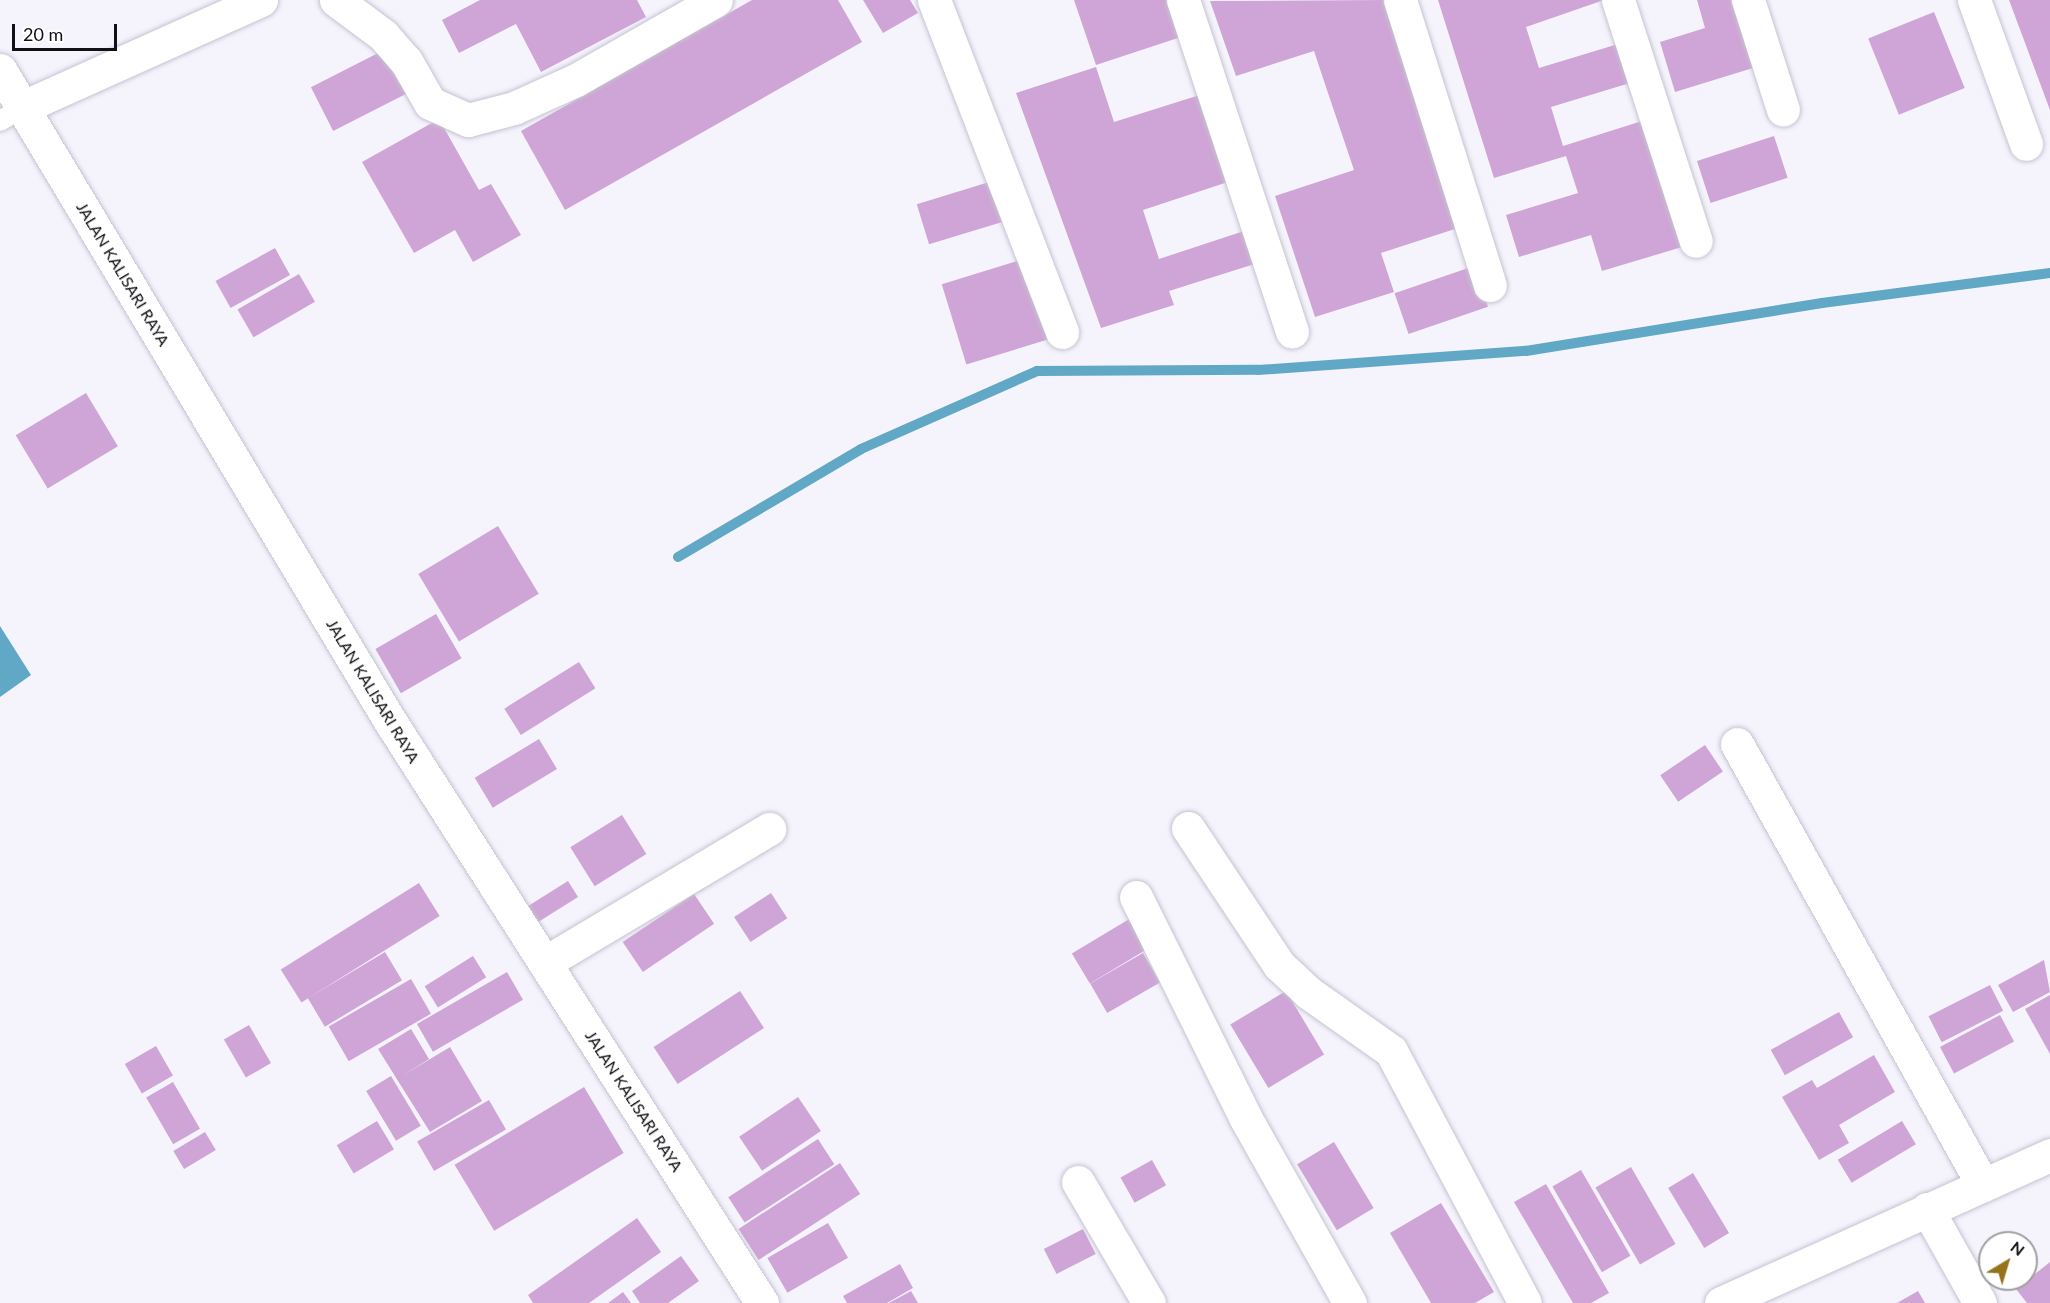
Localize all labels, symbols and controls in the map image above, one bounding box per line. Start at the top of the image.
scale bar [15,12,120,50]
text: 20 m [23,23,63,45]
street label: JALAN KALISARI RAYA [72,199,174,349]
street label: JALAN KALISARI RAYA [322,616,424,766]
street label: JALAN KALISARI RAYA [581,1027,687,1175]
north arrow [1978,1231,2038,1291]
text: N [2007,1237,2029,1259]

